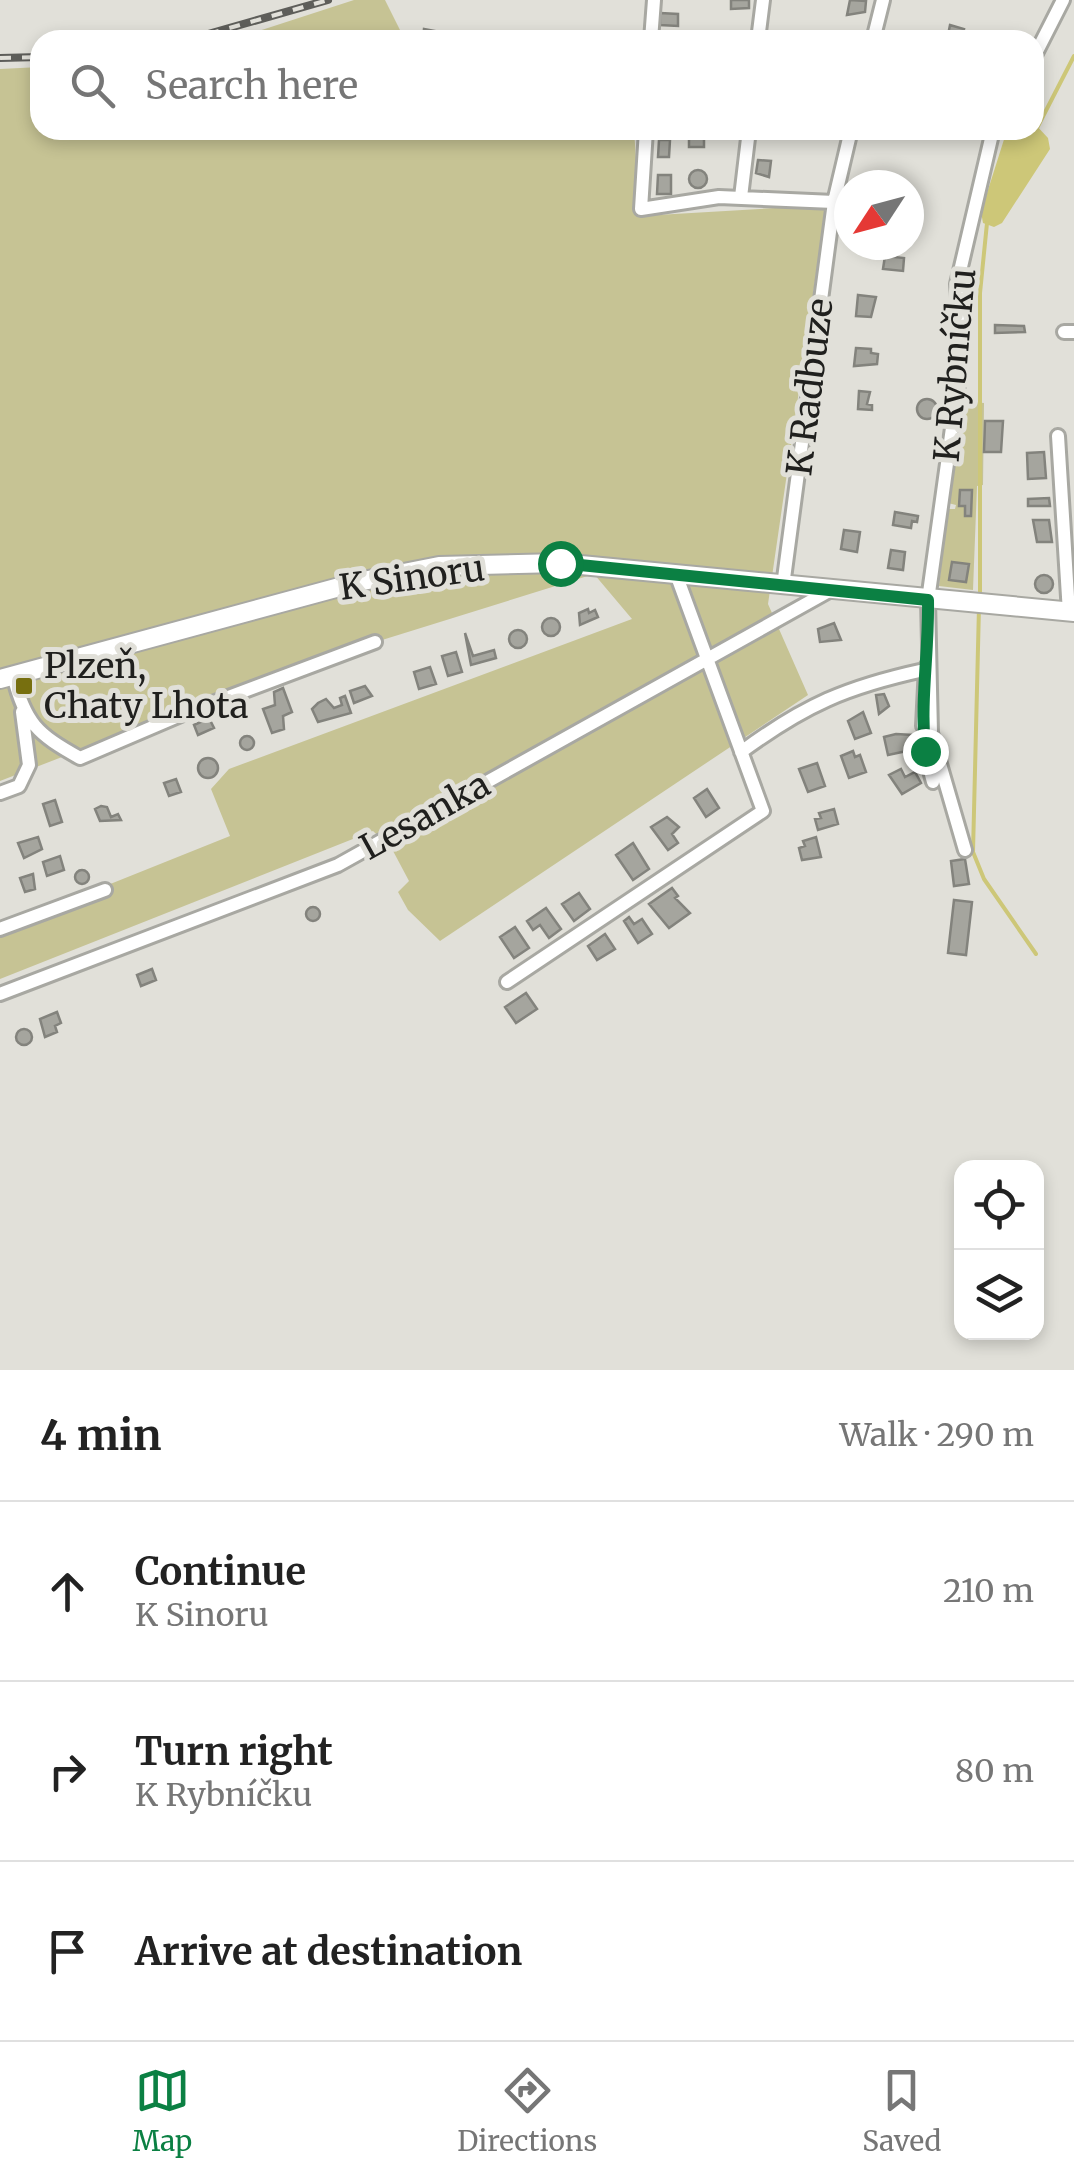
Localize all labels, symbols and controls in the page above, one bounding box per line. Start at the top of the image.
search box [30,30,1044,140]
icon: search [65,58,120,113]
text: Search here [145,62,358,109]
north arrow [834,170,924,260]
street label: K Rybníčku [925,266,985,464]
street label: K Radbuze [777,296,843,478]
route start [538,541,584,587]
street label: K Sinoru [337,546,487,610]
place label: Plzeň, Chaty Lhota [44,644,249,728]
marker: Plzeň, Chaty Lhota [13,675,35,697]
route end [903,729,949,775]
street label: Lesanka [353,763,497,869]
map controls [954,1160,1044,1340]
button: locate [954,1160,1044,1250]
button: layers [954,1250,1044,1340]
text: 4 min [40,1409,162,1461]
text: Walk · 290 m [839,1415,1034,1455]
text: Continue [135,1548,306,1595]
icon: ahead [40,1564,95,1619]
text: 210 m [943,1571,1034,1611]
text: K Sinoru [135,1595,269,1635]
text: Turn right [135,1728,333,1775]
icon: right [40,1744,95,1799]
text: 80 m [955,1751,1034,1791]
text: K Rybníčku [135,1775,312,1815]
icon: arrive [40,1924,95,1979]
text: Arrive at destination [135,1928,522,1975]
tab: Map [132,2063,192,2159]
tab: Directions [457,2063,597,2159]
tab: Saved [862,2063,941,2159]

